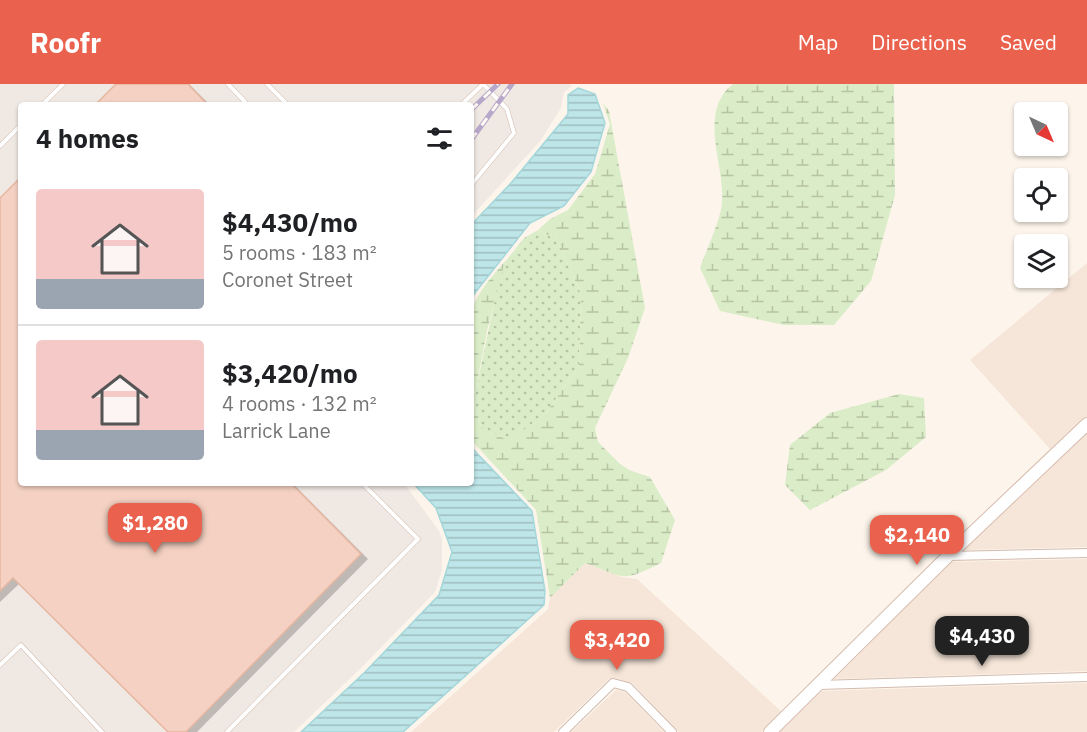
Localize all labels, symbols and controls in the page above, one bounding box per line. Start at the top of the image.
text: Roofr [30,24,101,61]
text: Map [798,28,838,56]
text: Directions [871,28,967,56]
text: Saved [1000,28,1057,56]
north arrow [1014,102,1068,156]
map controls [1014,102,1068,288]
text: 4 homes [36,121,139,155]
icon: filters [423,122,456,155]
button: locate [1014,168,1068,222]
text: $4,430/mo [222,205,358,239]
icon: home [84,213,156,285]
button: layers [1014,234,1068,288]
text: 5 rooms · 183 m² [222,239,377,266]
text: Coronet Street [222,266,353,293]
text: $3,420/mo [222,356,358,390]
icon: home [84,364,156,436]
text: 4 rooms · 132 m² [222,390,377,417]
text: Larrick Lane [222,417,331,444]
pin: $1,280 [106,503,204,554]
text: $1,280 [122,509,188,536]
pin: $2,140 [868,515,966,566]
text: $2,140 [884,521,950,548]
pin: $4,430 [933,616,1031,667]
pin: $3,420 [568,620,666,671]
text: $4,430 [949,622,1015,649]
text: $3,420 [584,626,650,653]

